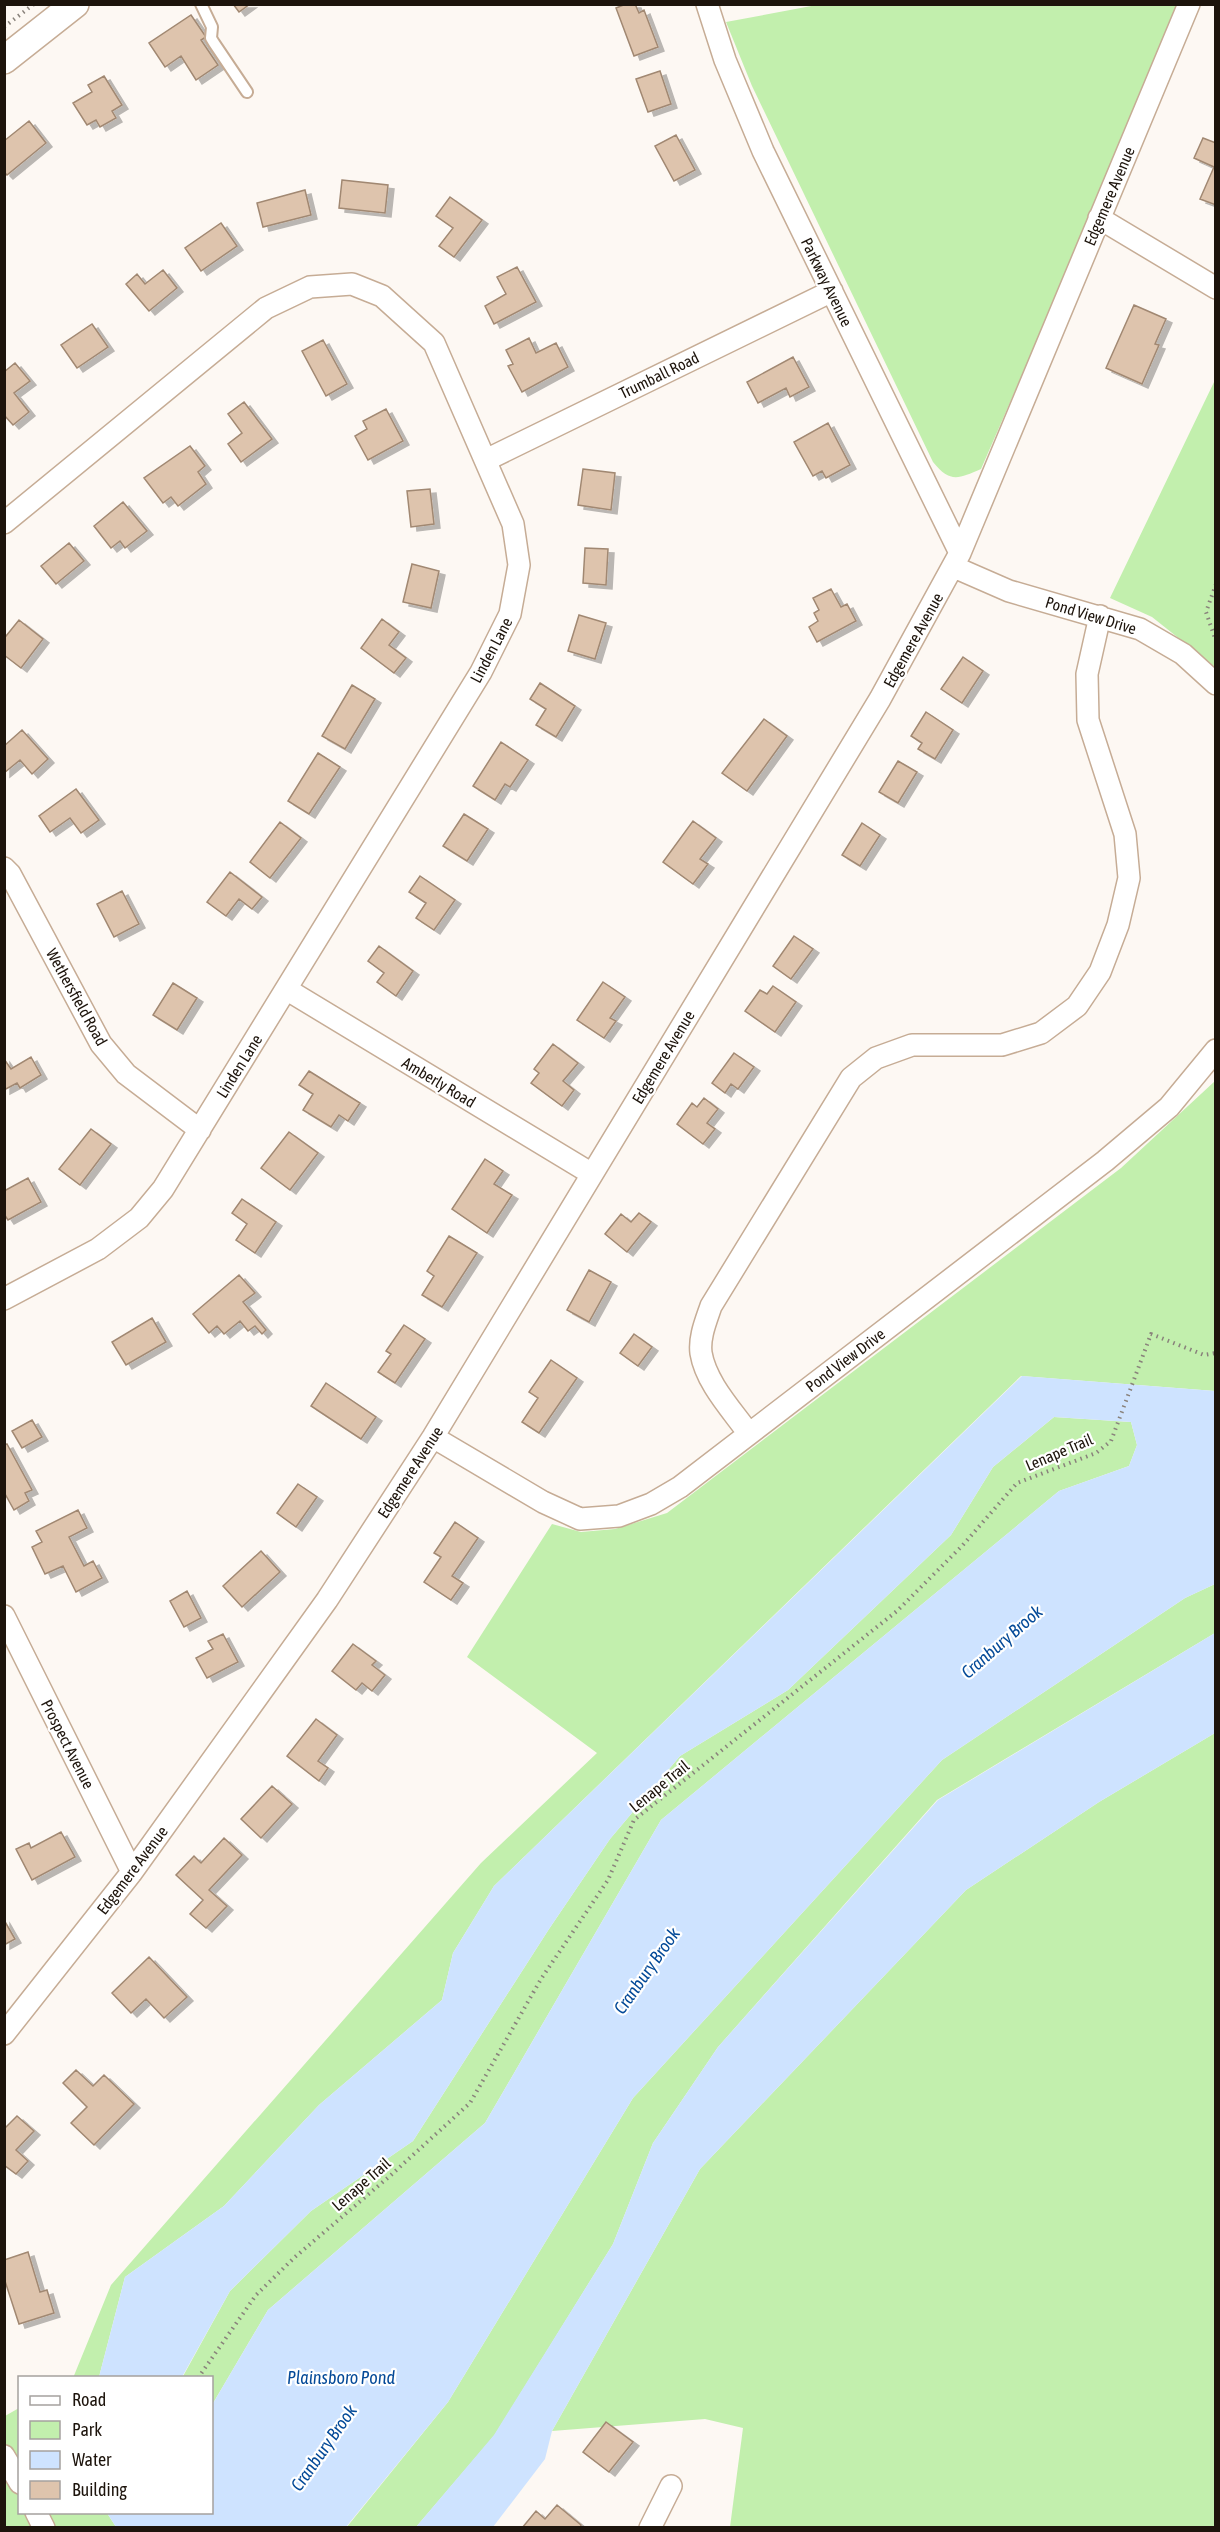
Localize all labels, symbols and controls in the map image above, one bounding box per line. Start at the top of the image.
street label: Edgemere Avenue [1080,144,1139,248]
street label: Parkway Avenue [797,235,856,330]
street label: Trumball Road [616,348,702,402]
street label: Edgemere Avenue [880,590,947,691]
street label: Pond View Drive [1043,593,1139,637]
street label: Linden Lane [466,614,516,686]
street label: Wethersfield Road [43,945,111,1049]
street label: Edgemere Avenue [628,1007,699,1107]
street label: Linden Lane [213,1031,265,1101]
street label: Amberly Road [399,1053,479,1112]
street label: Pond View Drive [802,1324,888,1396]
street label: Edgemere Avenue [374,1423,447,1522]
street label: Lenape Trail [1023,1429,1097,1475]
water label: Cranbury Brook [957,1600,1047,1683]
street label: Prospect Avenue [37,1696,98,1792]
street label: Lenape Trail [626,1756,694,1816]
street label: Edgemere Avenue [93,1822,172,1918]
water label: Cranbury Brook [609,1923,685,2018]
street label: Lenape Trail [328,2153,395,2215]
water label: Plainsboro Pond [287,2367,395,2388]
legend [18,2376,213,2514]
text: Road [72,2389,106,2410]
water label: Cranbury Brook [286,2400,362,2495]
text: Park [72,2419,102,2440]
text: Water [72,2449,112,2470]
text: Building [72,2479,127,2500]

